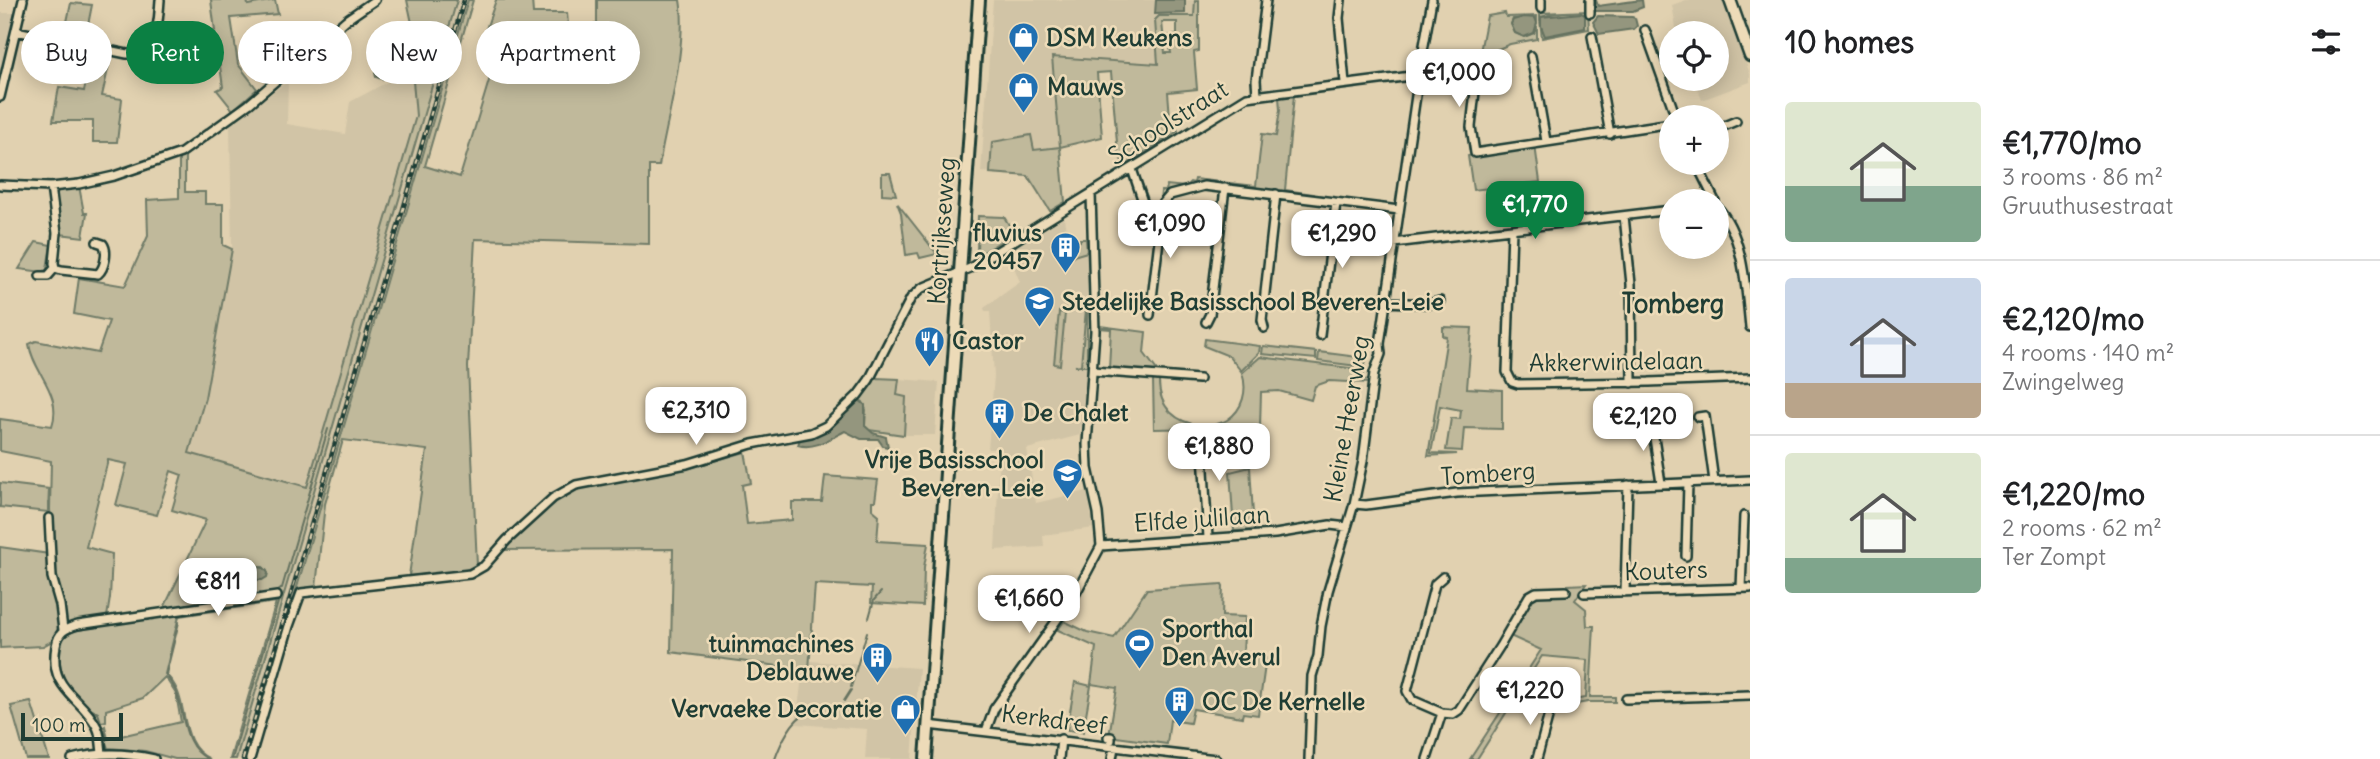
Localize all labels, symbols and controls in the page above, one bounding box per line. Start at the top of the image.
chip: Buy [21,21,112,84]
chip: Rent [126,21,224,84]
chip: Filters [238,21,352,84]
chip: New [366,21,462,84]
chip: Apartment [476,21,640,84]
shop icon: DSM Keukens [1006,21,1040,65]
map controls [1659,21,1729,259]
button: locate [1659,21,1729,91]
place label: DSM Keukens [1046,22,1193,52]
text: 10 homes [1785,23,1914,61]
icon: filters [2307,23,2345,61]
pin: €1,000 [1402,50,1516,109]
text: €1,000 [1422,57,1496,86]
shop icon: Mauws [1007,70,1041,114]
place label: Mauws [1047,71,1124,101]
street label: Schoolstraat [1102,73,1233,171]
button: + [1659,105,1729,175]
text: €1,770/mo [2002,124,2142,162]
icon: home [1841,130,1925,214]
street label: Kortrijkseweg [921,156,961,306]
text: 3 rooms · 86 m² [2002,162,2163,191]
pin: €1,770 [1478,182,1592,241]
text: €1,770 [1502,189,1568,218]
button: − [1659,189,1729,259]
text: Gruuthusestraat [2002,191,2173,220]
pin: €1,090 [1113,201,1227,260]
text: €1,090 [1134,208,1206,237]
pin: €1,290 [1285,210,1399,270]
place label: fluvius 20457 [973,217,1042,275]
text: €1,290 [1307,218,1377,247]
building icon: fluvius 20457 [1048,230,1082,274]
school or university icon: Stedelijke Basisschool Beveren-Leie [1022,285,1056,329]
place label: Stedelijke Basisschool Beveren-Leie [1062,286,1444,316]
district label: Tomberg [1622,287,1724,320]
text: €2,120/mo [2002,300,2144,338]
icon: home [1841,306,1925,390]
restaurant icon: Castor [912,324,946,368]
place label: Castor [952,325,1024,355]
street label: Kleine Heerweg [1317,333,1375,505]
text: 4 rooms · 140 m² [2002,338,2174,367]
street label: Akkerwindelaan [1529,344,1703,378]
text: Zwingelweg [2002,367,2124,396]
pin: €2,310 [639,388,753,447]
pin: €2,120 [1586,393,1700,453]
text: €2,310 [661,395,731,424]
building icon: De Chalet [983,396,1017,440]
place label: De Chalet [1023,397,1129,427]
text: €2,120 [1609,401,1677,430]
pin: €1,880 [1162,424,1276,483]
text: €1,880 [1184,431,1254,460]
place label: Vrije Basisschool Beveren-Leie [865,444,1044,502]
street label: Tomberg [1440,455,1536,491]
school or university icon: Vrije Basisschool Beveren-Leie [1050,457,1084,501]
text: €1,220/mo [2002,475,2145,513]
icon: home [1841,481,1925,565]
street label: Elfde julilaan [1133,498,1271,538]
text: 2 rooms · 62 m² [2002,513,2162,542]
text: Ter Zompt [2002,542,2106,571]
street label: Kouters [1624,554,1708,586]
pin: €811 [177,558,259,618]
text: €811 [195,566,241,595]
pin: €1,660 [972,576,1086,635]
text: €1,660 [994,583,1064,612]
place label: Sporthal Den Averul [1162,613,1281,671]
sports icon: Sporthal Den Averul [1122,626,1156,670]
place label: tuinmachines Deblauwe [709,628,854,686]
building icon: tuinmachines Deblauwe [860,641,894,685]
pin: €1,220 [1473,668,1587,727]
text: €1,220 [1496,675,1564,704]
building icon: OC De Kernelle [1162,685,1196,729]
place label: OC De Kernelle [1202,686,1365,716]
shop icon: Vervaeke Decoratie [888,692,922,736]
place label: Vervaeke Decoratie [671,693,882,723]
street label: Kerkdreef [1000,698,1110,740]
scale bar [21,710,122,742]
text: 100 m [32,713,86,737]

